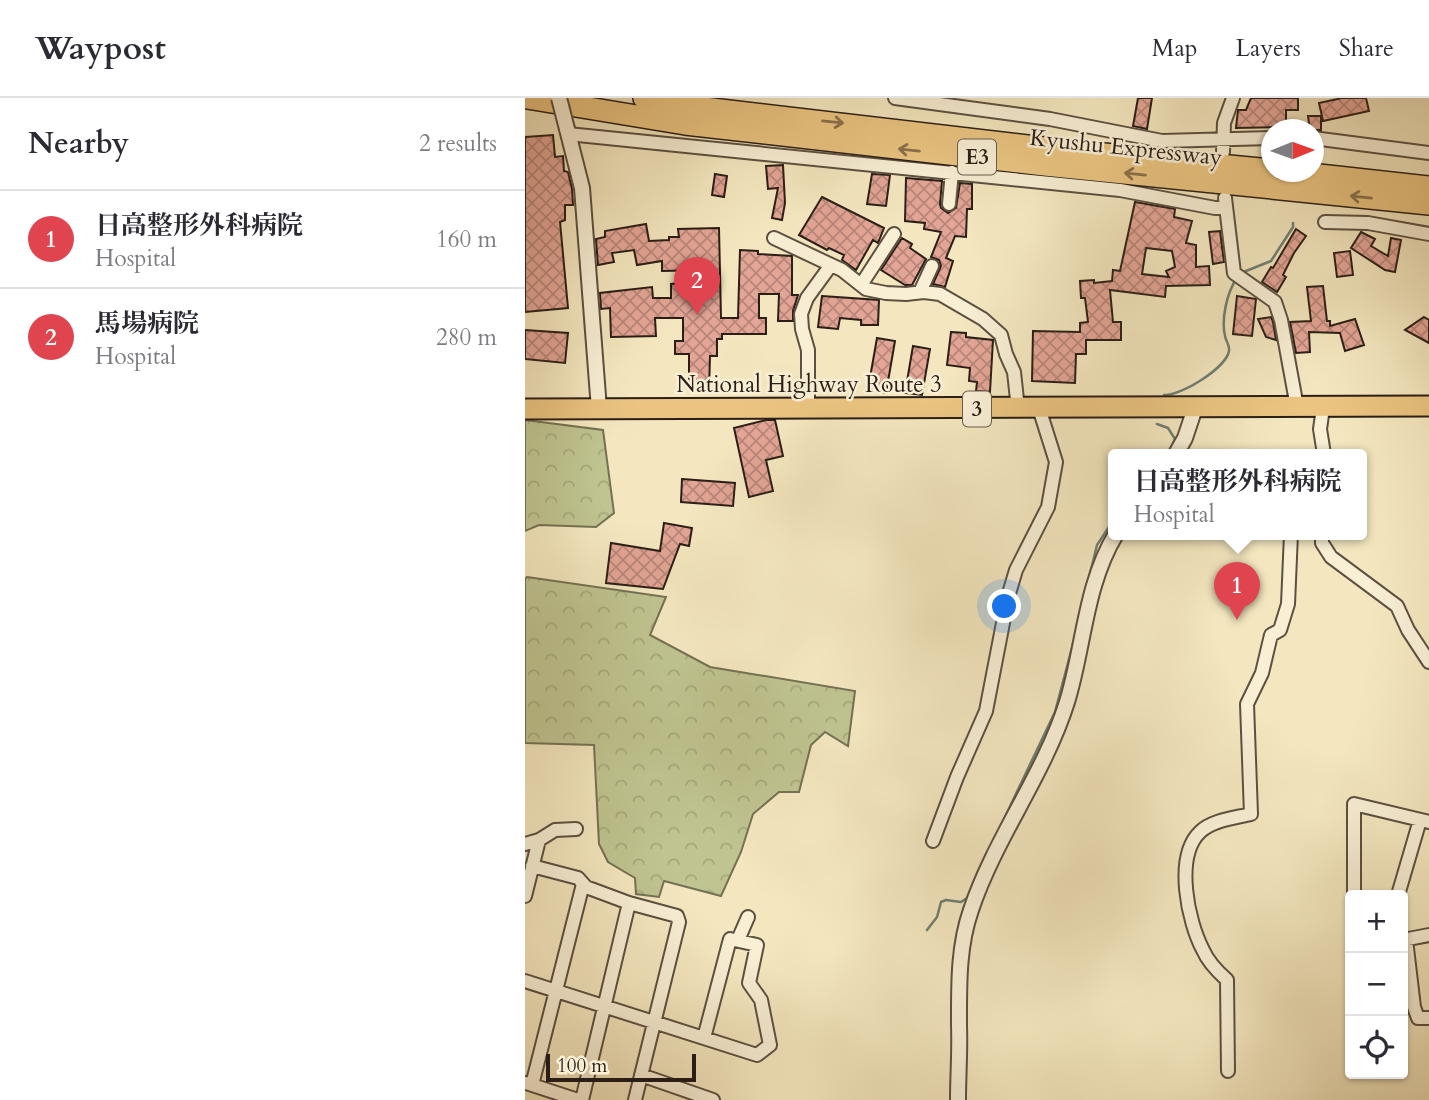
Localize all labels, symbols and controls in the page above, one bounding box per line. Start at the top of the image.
text: Waypost [35,26,166,71]
text: Map [1152,32,1198,65]
text: Layers [1236,32,1301,65]
text: Share [1339,32,1394,65]
one-way arrow [821,116,844,129]
north arrow [1261,119,1324,182]
street label: Kyushu Expressway [1028,122,1224,173]
text: Nearby [28,123,129,164]
text: 2 results [419,128,497,159]
road number: E3 [958,140,996,174]
one-way arrow [898,143,920,156]
one-way arrow [1124,167,1147,180]
one-way arrow [1350,190,1373,203]
text: 日高整形外科病院 [95,208,303,243]
text: 1 [45,224,57,255]
text: 160 m [436,224,497,255]
text: Hospital [95,243,176,274]
pin: 2 [674,257,720,315]
text: 馬場病院 [95,306,199,341]
text: 2 [45,322,57,353]
text: 280 m [436,322,497,353]
text: Hospital [95,341,176,372]
street label: National Highway Route 3 [676,369,942,400]
road number: 3 [963,392,991,426]
popup [1108,449,1367,540]
text: 日高整形外科病院 [1133,464,1342,499]
text: Hospital [1133,499,1215,530]
pin: 1 [1214,562,1260,620]
your location [987,589,1021,623]
map controls [1345,890,1408,1079]
button: + [1345,890,1408,953]
button: − [1345,953,1408,1016]
button: locate [1345,1016,1408,1079]
scale bar [546,1051,697,1083]
text: 100 m [557,1053,607,1079]

